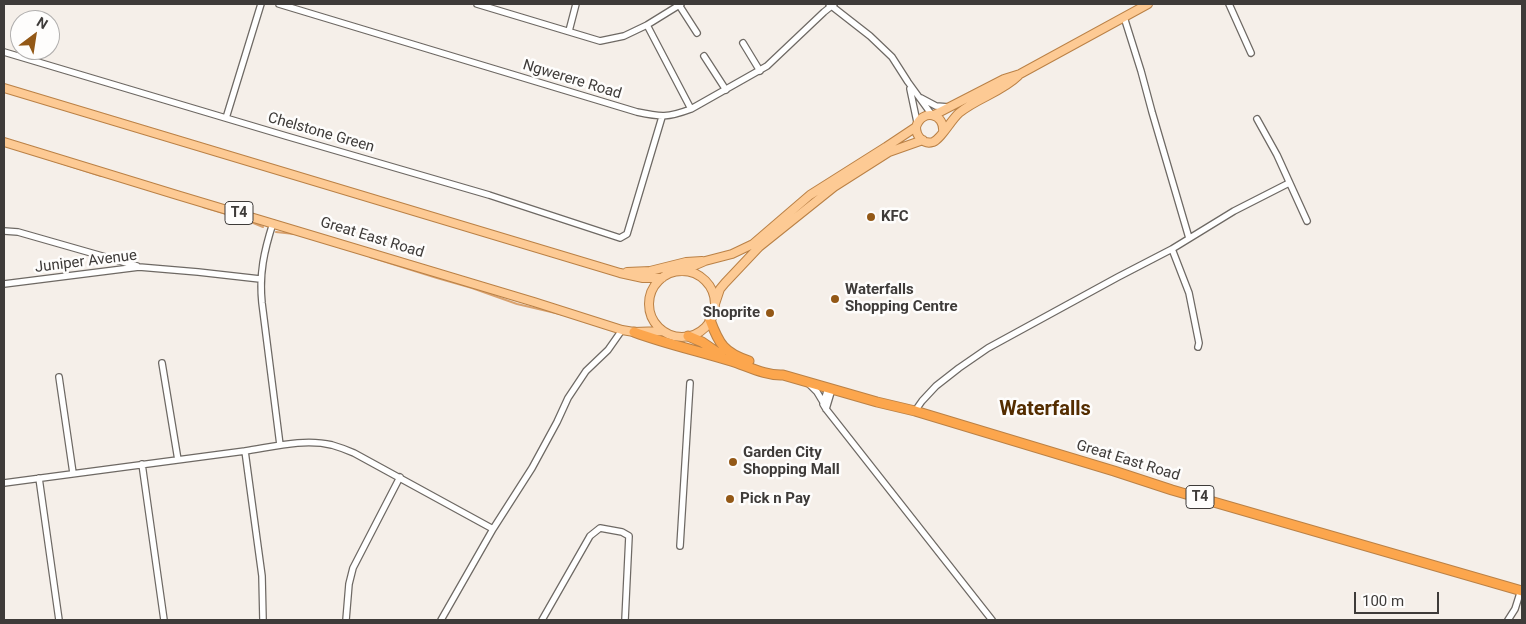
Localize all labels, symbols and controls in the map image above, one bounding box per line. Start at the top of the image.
north arrow [10,10,60,60]
text: N [34,14,51,32]
street label: Ngwerere Road [520,56,624,104]
street label: Chelstone Green [266,109,376,157]
road number: T4 [225,202,253,224]
place label: KFC [881,208,909,226]
marker: KFC [865,211,877,223]
street label: Great East Road [318,214,426,262]
street label: Juniper Avenue [34,247,138,277]
place label: Waterfalls Shopping Centre [845,281,958,316]
marker: Waterfalls Shopping Centre [829,293,841,305]
place label: Shoprite [703,304,760,322]
marker: Shoprite [764,307,776,319]
district label: Waterfalls [999,398,1091,422]
street label: Great East Road [1074,437,1182,485]
place label: Garden City Shopping Mall [743,444,840,479]
marker: Garden City Shopping Mall [727,456,739,468]
road number: T4 [1186,486,1214,508]
place label: Pick n Pay [740,490,810,508]
marker: Pick n Pay [724,493,736,505]
scale bar [1356,582,1441,614]
text: 100 m [1362,592,1404,610]

